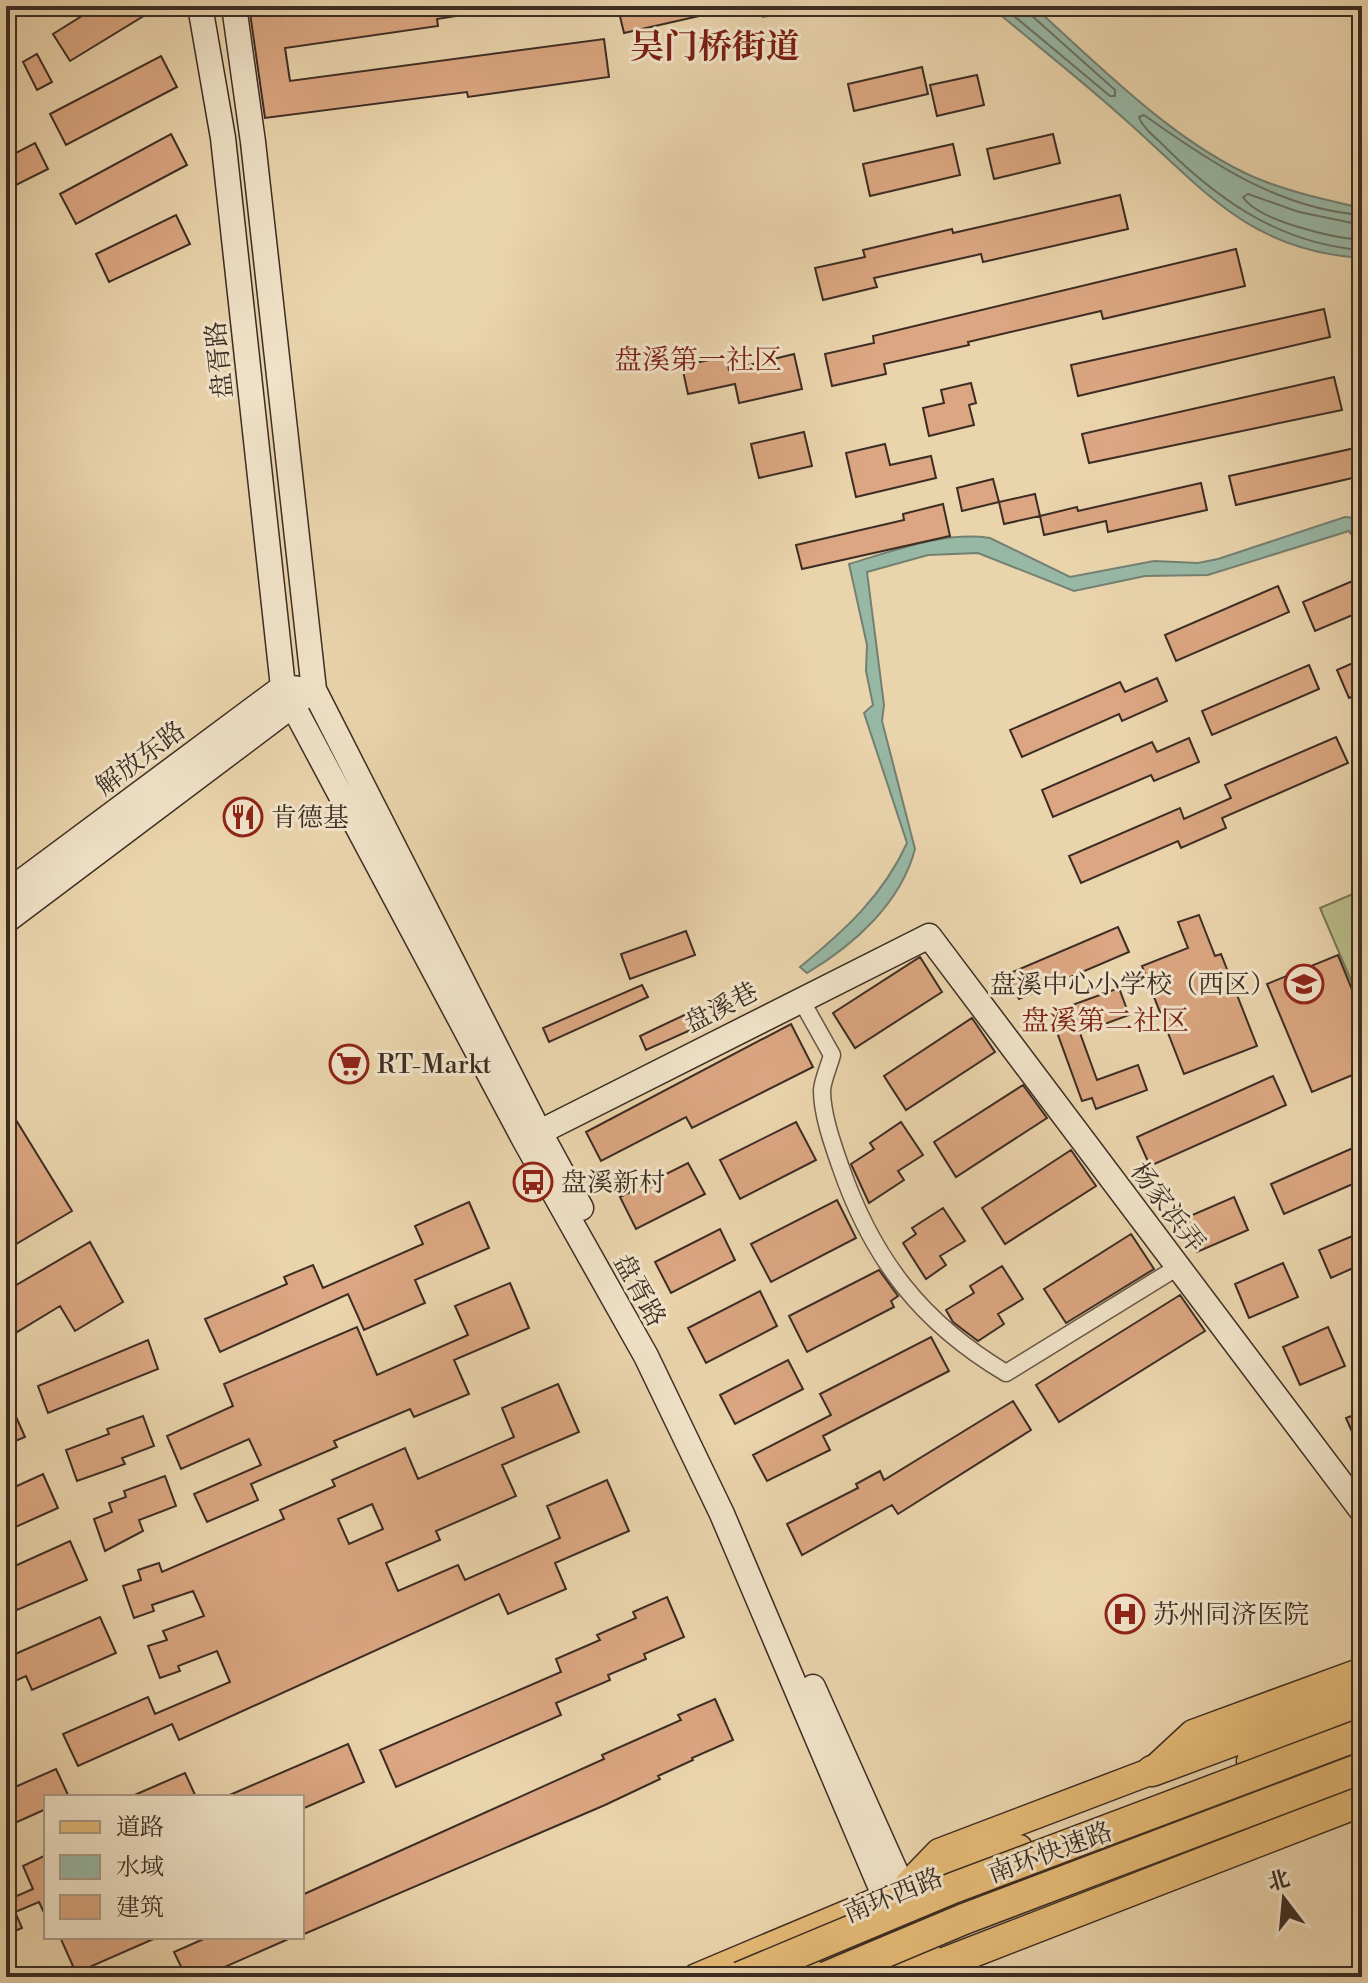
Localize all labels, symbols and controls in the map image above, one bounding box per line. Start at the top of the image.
district label: 吴门桥街道 [630,27,800,69]
street label: 盘胥路 [200,319,240,400]
district label: 盘溪第一社区 [614,343,782,378]
street label: 解放东路 [89,715,192,803]
restaurant icon: 肯德基 [222,796,264,838]
place label: 肯德基 [271,802,349,834]
school or university icon: 盘溪中心小学校（西区） [1283,963,1325,1005]
place label: 盘溪中心小学校（西区） [990,969,1276,1001]
street label: 盘溪巷 [679,976,763,1040]
district label: 盘溪第二社区 [1021,1004,1189,1039]
supermarket icon: RT-Markt [328,1043,370,1085]
place label: RT-Markt [377,1049,491,1081]
street label: 杨家浜弄 [1123,1156,1211,1259]
bus stop icon: 盘溪新村 [512,1161,554,1203]
place label: 盘溪新村 [561,1167,665,1199]
street label: 盘胥路 [606,1249,672,1332]
hospital icon: 苏州同济医院 [1104,1593,1146,1635]
place label: 苏州同济医院 [1153,1599,1309,1631]
legend [44,1795,304,1939]
text: 道路 [116,1813,164,1843]
street label: 南环快速路 [984,1816,1117,1890]
text: 水域 [116,1853,164,1883]
north arrow [1244,1859,1324,1939]
street label: 南环西路 [839,1862,948,1930]
text: 北 [1265,1865,1293,1897]
text: 建筑 [116,1893,164,1923]

